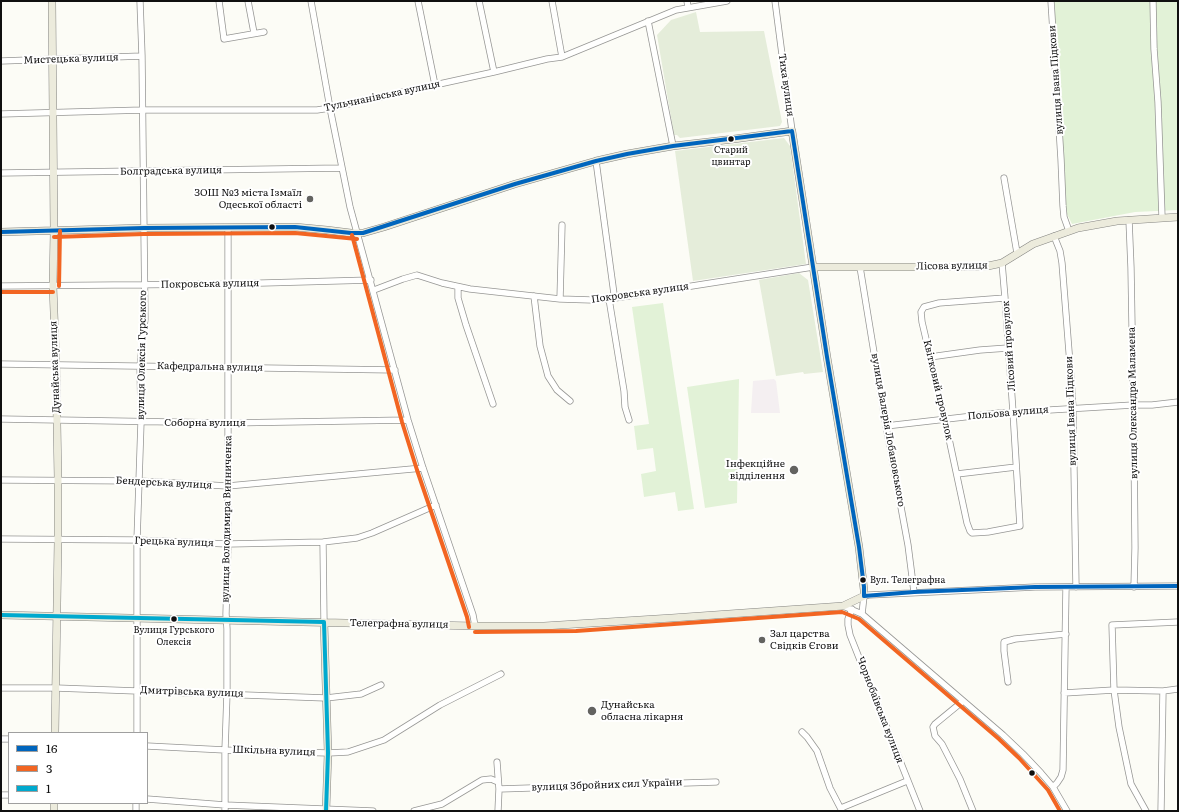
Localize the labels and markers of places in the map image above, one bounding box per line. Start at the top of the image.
marker: Старий цвинтар [726,134,736,144]
place label: Старий цвинтар [711,145,751,166]
place label: ЗОШ №3 міста Ізмаїл Одеської області [194,187,302,210]
marker: ЗОШ №3 міста Ізмаїл Одеської області [305,194,315,204]
unlabelled marker [267,222,277,232]
place label: Інфекційне відділення [726,458,785,482]
marker: Інфекційне відділення [788,464,800,476]
marker: Вул. Телеграфна [858,575,868,585]
place label: Вул. Телеграфна [870,575,945,585]
marker: Вулиця Гурського Олексія [169,614,179,624]
place label: Вулиця Гурського Олексія [133,625,215,646]
place label: Зал царства Свідків Єгови [770,628,839,652]
marker: Зал царства Свідків Єгови [757,635,767,645]
place label: Дунайська обласна лікарня [601,699,683,722]
marker: Дунайська обласна лікарня [586,705,598,717]
unlabelled marker [1027,768,1037,778]

